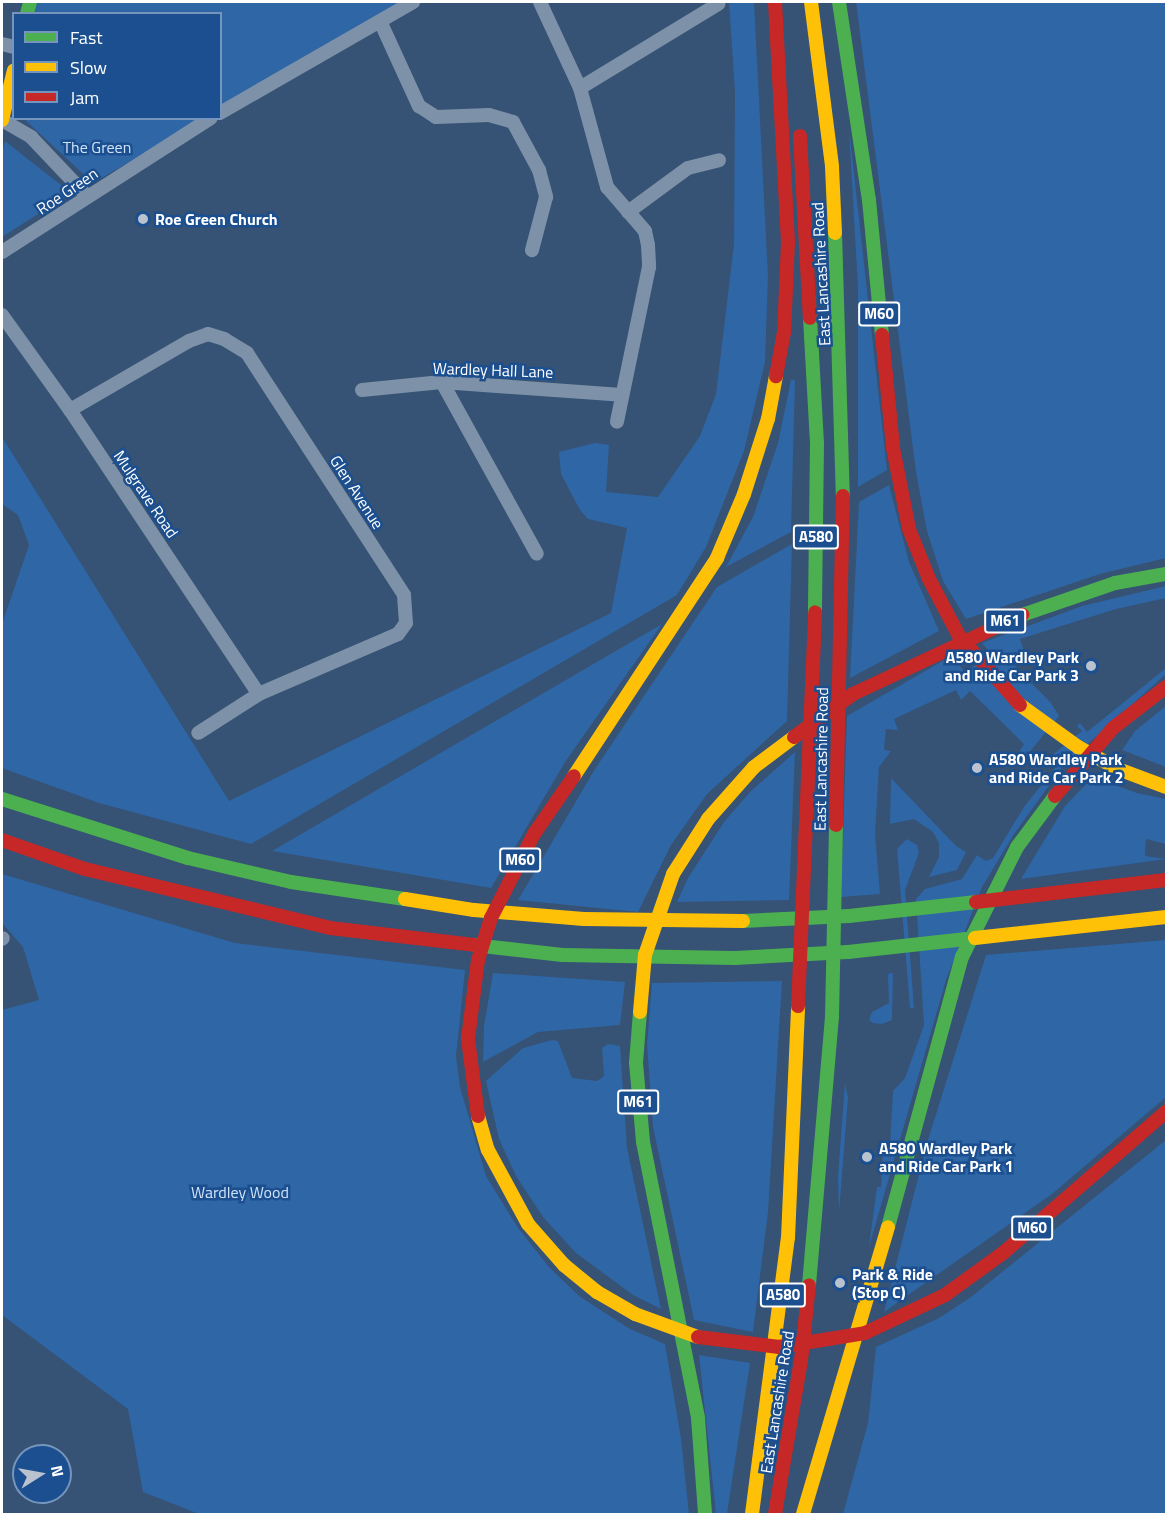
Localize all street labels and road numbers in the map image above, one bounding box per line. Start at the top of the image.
street label: Roe Green [33,164,101,218]
street label: East Lancashire Road [808,202,834,346]
road number: M60 [858,302,900,326]
street label: Wardley Hall Lane [432,358,554,382]
street label: Mulgrave Road [110,447,182,541]
street label: Glen Avenue [326,452,388,532]
road number: A580 [792,525,840,549]
road number: M61 [984,609,1026,633]
street label: East Lancashire Road [810,687,832,831]
road number: M60 [499,848,541,872]
road number: M61 [617,1090,659,1114]
road number: M60 [1011,1216,1053,1240]
road number: A580 [759,1283,807,1307]
street label: East Lancashire Road [756,1329,798,1475]

